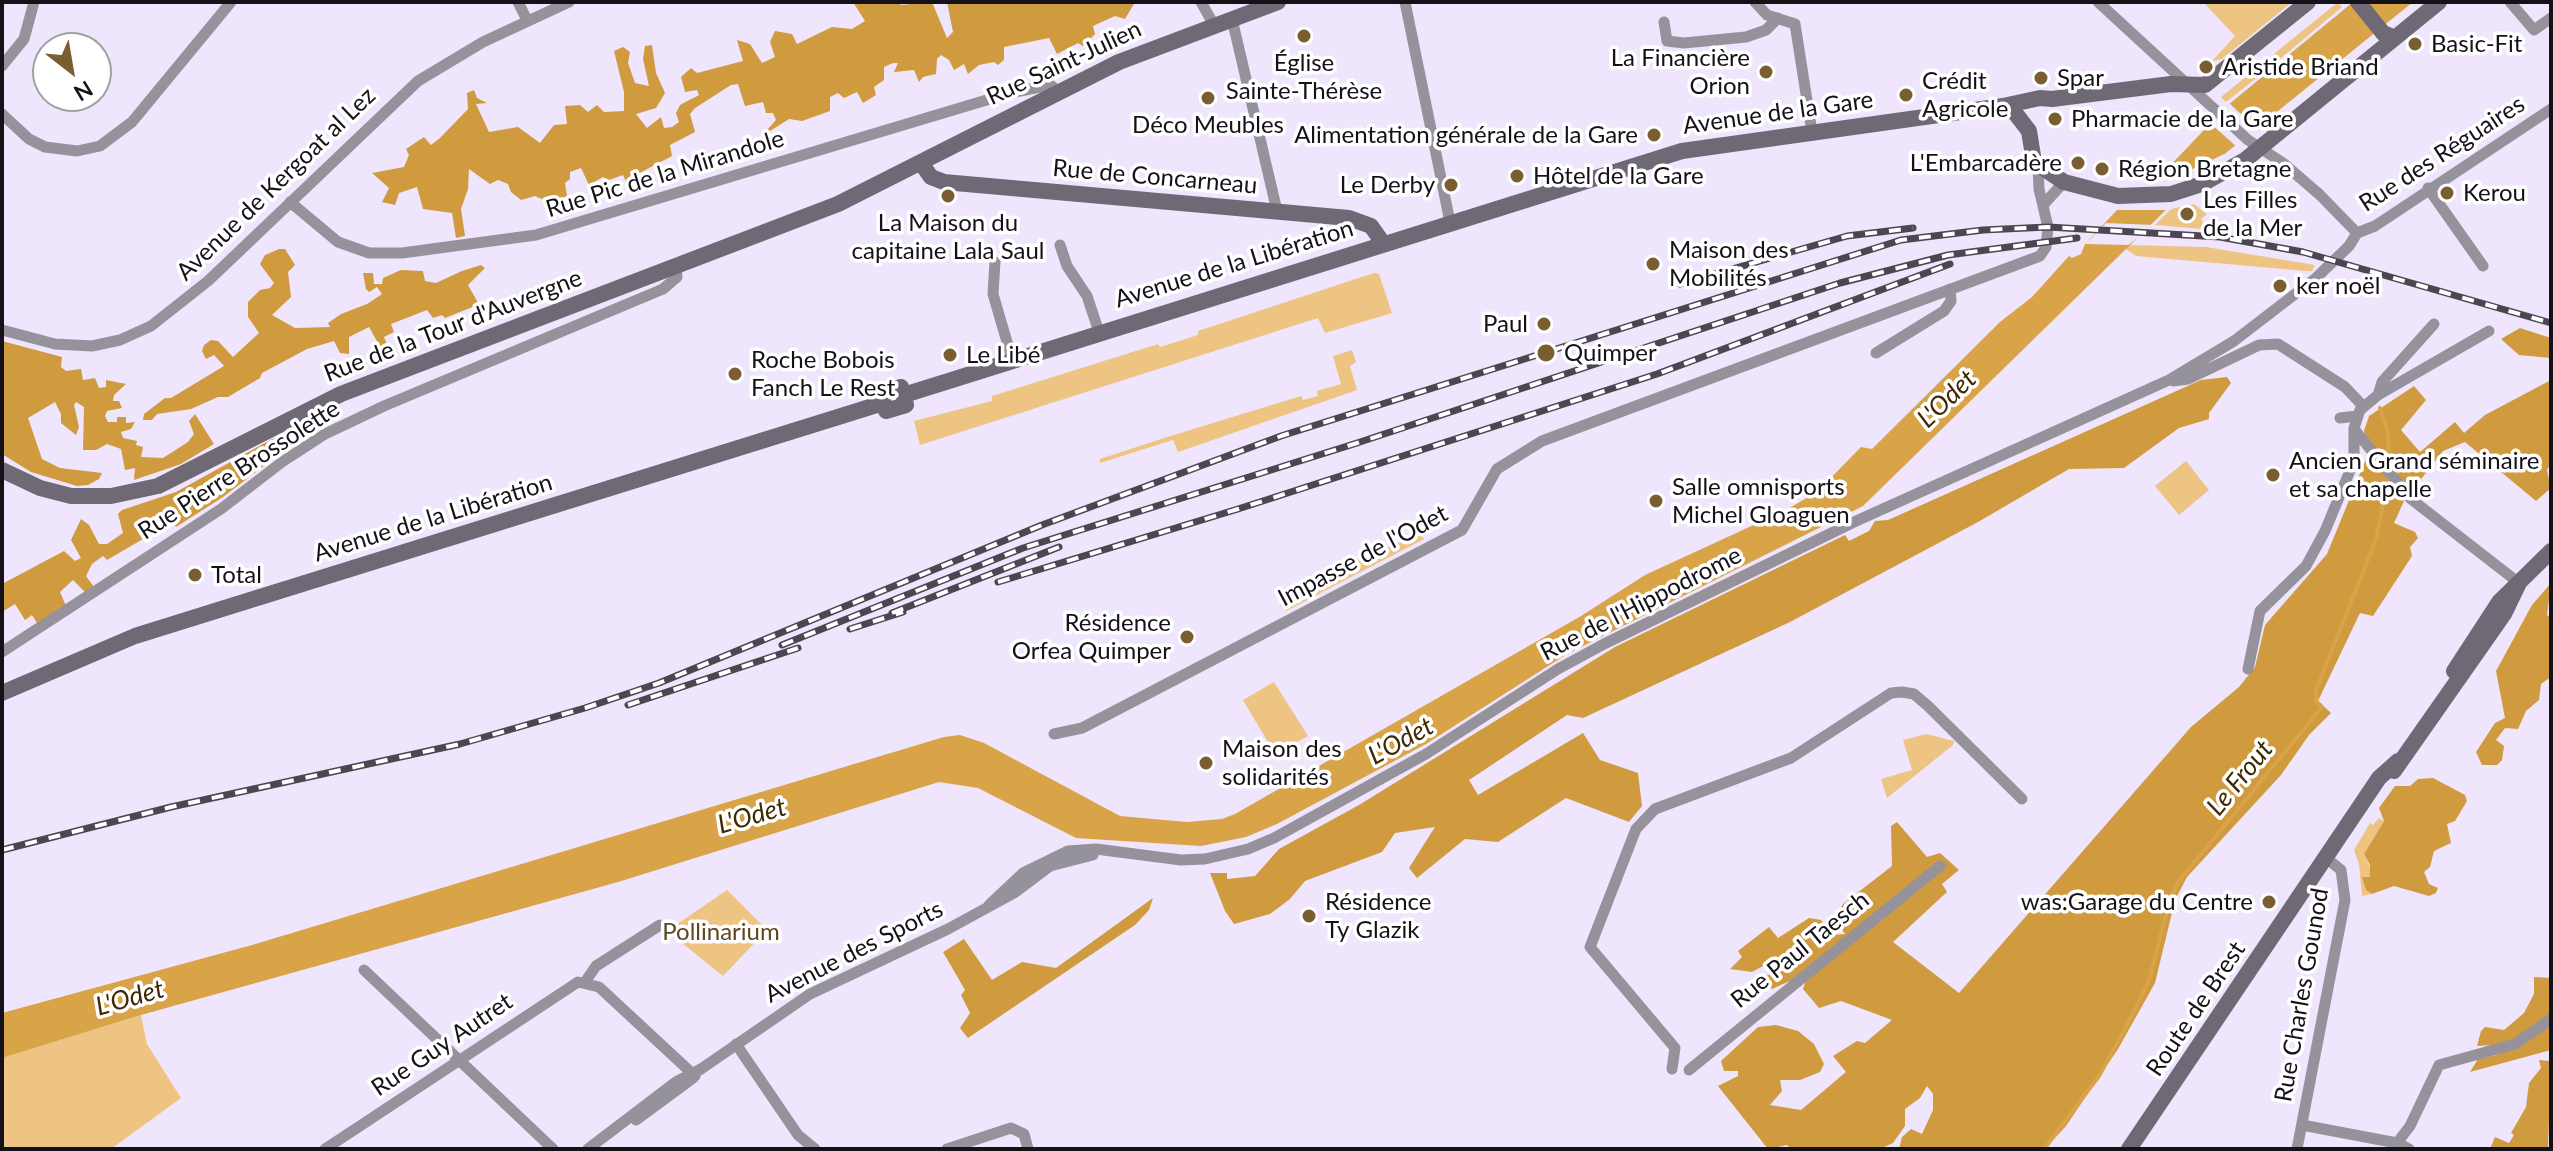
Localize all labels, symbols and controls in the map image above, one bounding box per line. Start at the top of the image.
street label: Rue Saint-Julien [982,15,1146,111]
marker: Église Sainte-Thérèse [1295,27,1313,45]
place label: Basic-Fit [2431,30,2522,58]
north arrow [32,32,112,112]
marker: Basic-Fit [2406,35,2424,53]
place label: La Financière Orion [1611,44,1750,100]
place label: Église Sainte-Thérèse [1226,49,1382,105]
place label: Aristide Briand [2222,53,2379,81]
marker: Aristide Briand [2197,58,2215,76]
marker: La Financière Orion [1757,63,1775,81]
place label: Spar [2057,64,2104,92]
place label: Crédit Agricole [1922,67,2008,123]
marker: Spar [2032,69,2050,87]
text: N [69,75,98,107]
street label: Avenue de Kergoat al Lez [171,82,381,286]
street label: Avenue de la Gare [1681,85,1875,141]
marker: Crédit Agricole [1897,86,1915,104]
marker: Déco Meubles [1199,89,1217,107]
street label: Rue des Réguaires [2354,90,2530,218]
place label: Pharmacie de la Gare [2071,105,2293,133]
marker: Pharmacie de la Gare [2046,110,2064,128]
place label: Déco Meubles [1132,111,1284,139]
place label: Alimentation générale de la Gare [1294,121,1638,149]
street label: Rue Pic de la Mirandole [542,124,788,224]
marker: Alimentation générale de la Gare [1645,126,1663,144]
place label: L'Embarcadère [1910,149,2062,177]
street label: Rue de Concarneau [1051,154,1259,200]
marker: L'Embarcadère [2069,154,2087,172]
place label: Région Bretagne [2118,155,2291,183]
marker: Région Bretagne [2093,160,2111,178]
place label: Hôtel de la Gare [1533,162,1704,190]
marker: Hôtel de la Gare [1508,167,1526,185]
place label: Le Derby [1340,171,1435,199]
marker: Le Derby [1442,176,1460,194]
place label: Kerou [2463,179,2526,207]
marker: Kerou [2438,184,2456,202]
place label: Les Filles de la Mer [2203,186,2302,242]
marker: La Maison du capitaine Lala Saul [939,187,957,205]
marker: Les Filles de la Mer [2178,205,2196,223]
place label: La Maison du capitaine Lala Saul [852,209,1044,265]
street label: Avenue de la Libération [1111,214,1357,314]
place label: Maison des Mobilités [1669,236,1789,292]
marker: Maison des Mobilités [1644,255,1662,273]
street label: Rue de la Tour d'Auvergne [320,263,586,389]
place label: ker noël [2296,272,2380,300]
marker: ker noël [2271,277,2289,295]
place label: Paul [1483,310,1528,338]
marker: Paul [1535,315,1553,333]
place label: Quimper [1564,339,1657,367]
place label: Le Libé [966,341,1040,369]
marker: Quimper [1535,342,1557,364]
place label: Roche Bobois Fanch Le Rest [751,346,895,402]
marker: Le Libé [941,346,959,364]
water label: L'Odet [1911,364,1983,434]
marker: Roche Bobois Fanch Le Rest [726,365,744,383]
street label: Rue Pierre Brossolette [133,394,345,546]
place label: Ancien Grand séminaire et sa chapelle [2289,447,2539,503]
marker: Ancien Grand séminaire et sa chapelle [2264,466,2282,484]
street label: Avenue de la Libération [310,468,556,568]
place label: Salle omnisports Michel Gloaguen [1672,473,1850,529]
marker: Salle omnisports Michel Gloaguen [1647,492,1665,510]
street label: Impasse de l'Odet [1273,499,1453,613]
street label: Rue de l'Hippodrome [1536,541,1746,667]
place label: Total [211,561,262,589]
marker: Total [186,566,204,584]
place label: Résidence Orfea Quimper [1012,609,1171,665]
marker: Résidence Orfea Quimper [1178,628,1196,646]
water label: L'Odet [1363,710,1439,772]
water label: Le Frout [2200,734,2280,822]
place label: Maison des solidarités [1222,735,1342,791]
marker: Maison des solidarités [1197,754,1215,772]
water label: L'Odet [714,791,790,841]
street label: Rue Paul Taesch [1725,886,1875,1014]
street label: Rue Charles Gounod [2269,886,2335,1104]
place label: Résidence Ty Glazik [1325,888,1431,944]
place label: was:Garage du Centre [2021,888,2253,916]
marker: was:Garage du Centre [2260,893,2278,911]
street label: Avenue des Sports [760,895,948,1009]
marker: Résidence Ty Glazik [1300,907,1318,925]
park label: Pollinarium [662,918,780,946]
street label: Route de Brest [2140,936,2252,1082]
water label: L'Odet [92,973,168,1023]
street label: Rue Guy Autret [366,987,518,1103]

